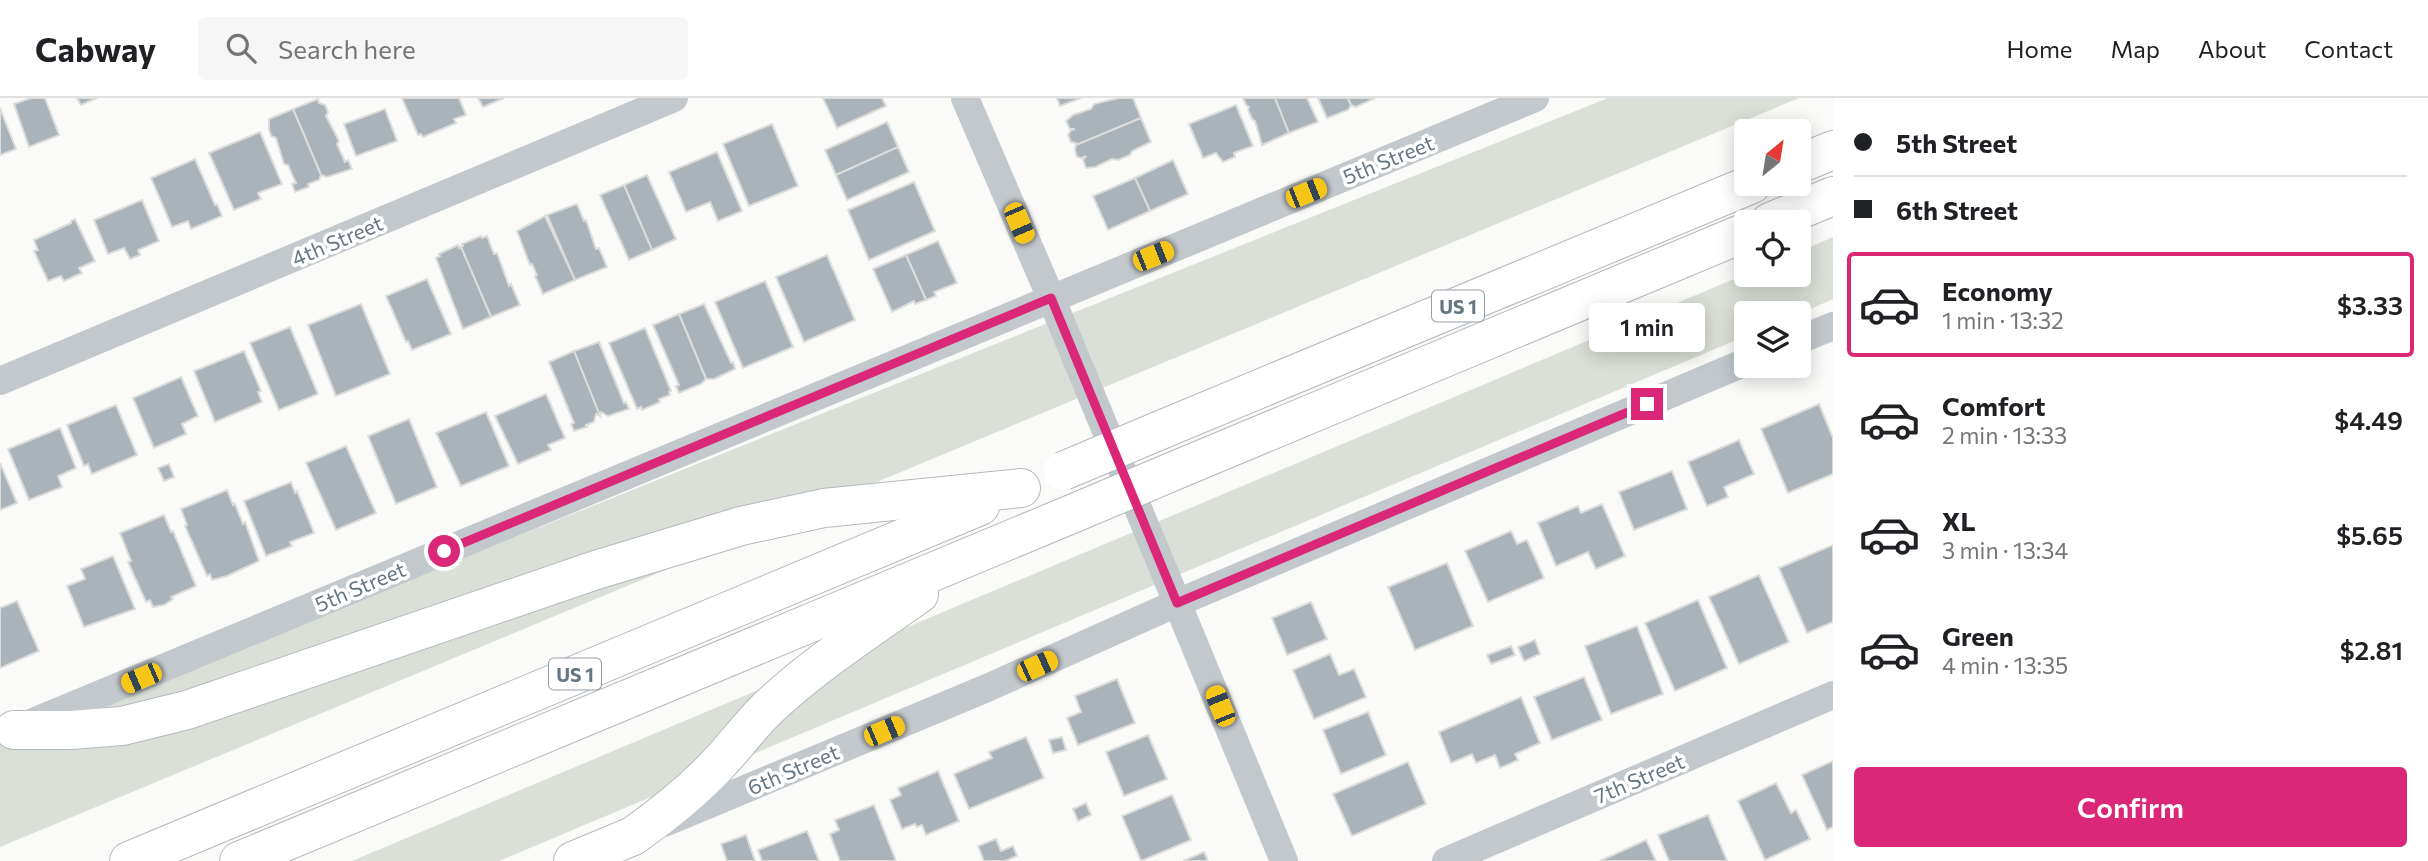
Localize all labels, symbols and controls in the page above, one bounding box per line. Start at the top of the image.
search box [198,17,688,80]
text: Cabway [35,28,156,69]
icon: search [222,29,260,67]
text: Search here [278,33,416,64]
text: Home [2007,34,2073,63]
text: Map [2111,34,2160,63]
text: About [2198,34,2266,63]
text: Contact [2304,34,2393,63]
north arrow [1734,119,1811,196]
map controls [1734,119,1811,378]
text: 5th Street [1896,127,2017,158]
street label: 5th Street [1339,129,1437,189]
car [1283,175,1330,211]
text: 6th Street [1896,194,2018,225]
car [1002,200,1037,246]
street label: 4th Street [288,210,386,270]
button: locate [1734,210,1811,287]
car [1130,238,1177,274]
icon: car [1858,273,1921,336]
text: Economy [1942,275,2053,306]
text: $3.33 [2337,289,2403,320]
road number: US 1 [1432,290,1484,322]
button: layers [1734,301,1811,378]
callout: 1 min [1589,302,1705,352]
text: 1 min · 13:32 [1942,306,2064,334]
text: 1 min [1620,313,1674,341]
route end [1631,388,1663,420]
icon: car [1858,388,1921,451]
text: Comfort [1942,390,2045,421]
text: $4.49 [2334,404,2403,435]
text: 2 min · 13:33 [1942,421,2067,449]
icon: car [1858,503,1921,566]
text: XL [1942,505,1976,536]
text: $5.65 [2336,519,2403,550]
route start [428,535,460,567]
text: 3 min · 13:34 [1942,536,2068,564]
street label: 5th Street [311,556,409,616]
icon: car [1858,618,1921,681]
text: Green [1942,620,2014,651]
text: $2.81 [2340,634,2403,665]
car [1014,648,1061,684]
text: 4 min · 13:35 [1942,651,2068,679]
road number: US 1 [549,659,601,690]
car [118,660,165,696]
car [1203,683,1238,729]
car [861,713,908,749]
street label: 6th Street [744,739,842,799]
street label: 7th Street [1590,748,1688,808]
button: Confirm [1854,767,2407,847]

